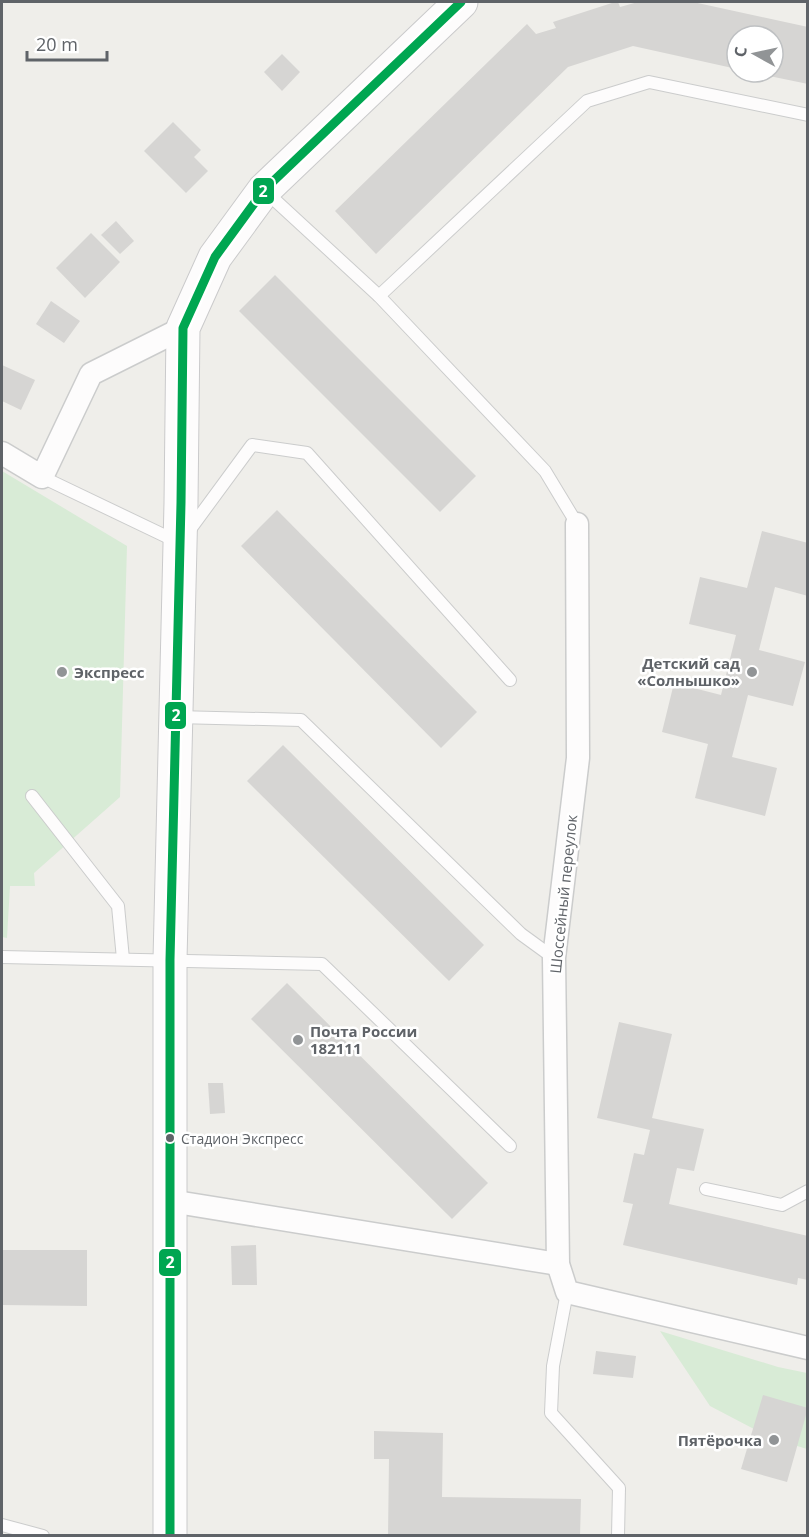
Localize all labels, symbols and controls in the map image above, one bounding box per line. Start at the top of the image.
scale bar [27,24,106,62]
north arrow [725,24,785,84]
text: 20 m [36,32,78,56]
text: С [729,45,752,58]
line badge: 2 [252,177,275,205]
text: 2 [258,180,268,202]
place label: Детский сад «Солнышко» [637,653,740,690]
place label: Экспресс [74,662,145,682]
marker: Экспресс [55,665,69,679]
marker: Детский сад «Солнышко» [745,665,759,679]
line badge: 2 [164,701,187,730]
text: 2 [171,704,181,726]
street label: Шоссейный переулок [545,813,581,974]
place label: Почта России 182111 [310,1021,417,1058]
marker: Почта России 182111 [291,1033,305,1047]
place label: Стадион Экспресс [181,1129,304,1148]
marker: Стадион Экспресс [164,1132,176,1144]
line badge: 2 [158,1248,182,1277]
text: 2 [165,1251,175,1273]
place label: Пятёрочка [678,1430,762,1450]
marker: Пятёрочка [767,1433,781,1447]

